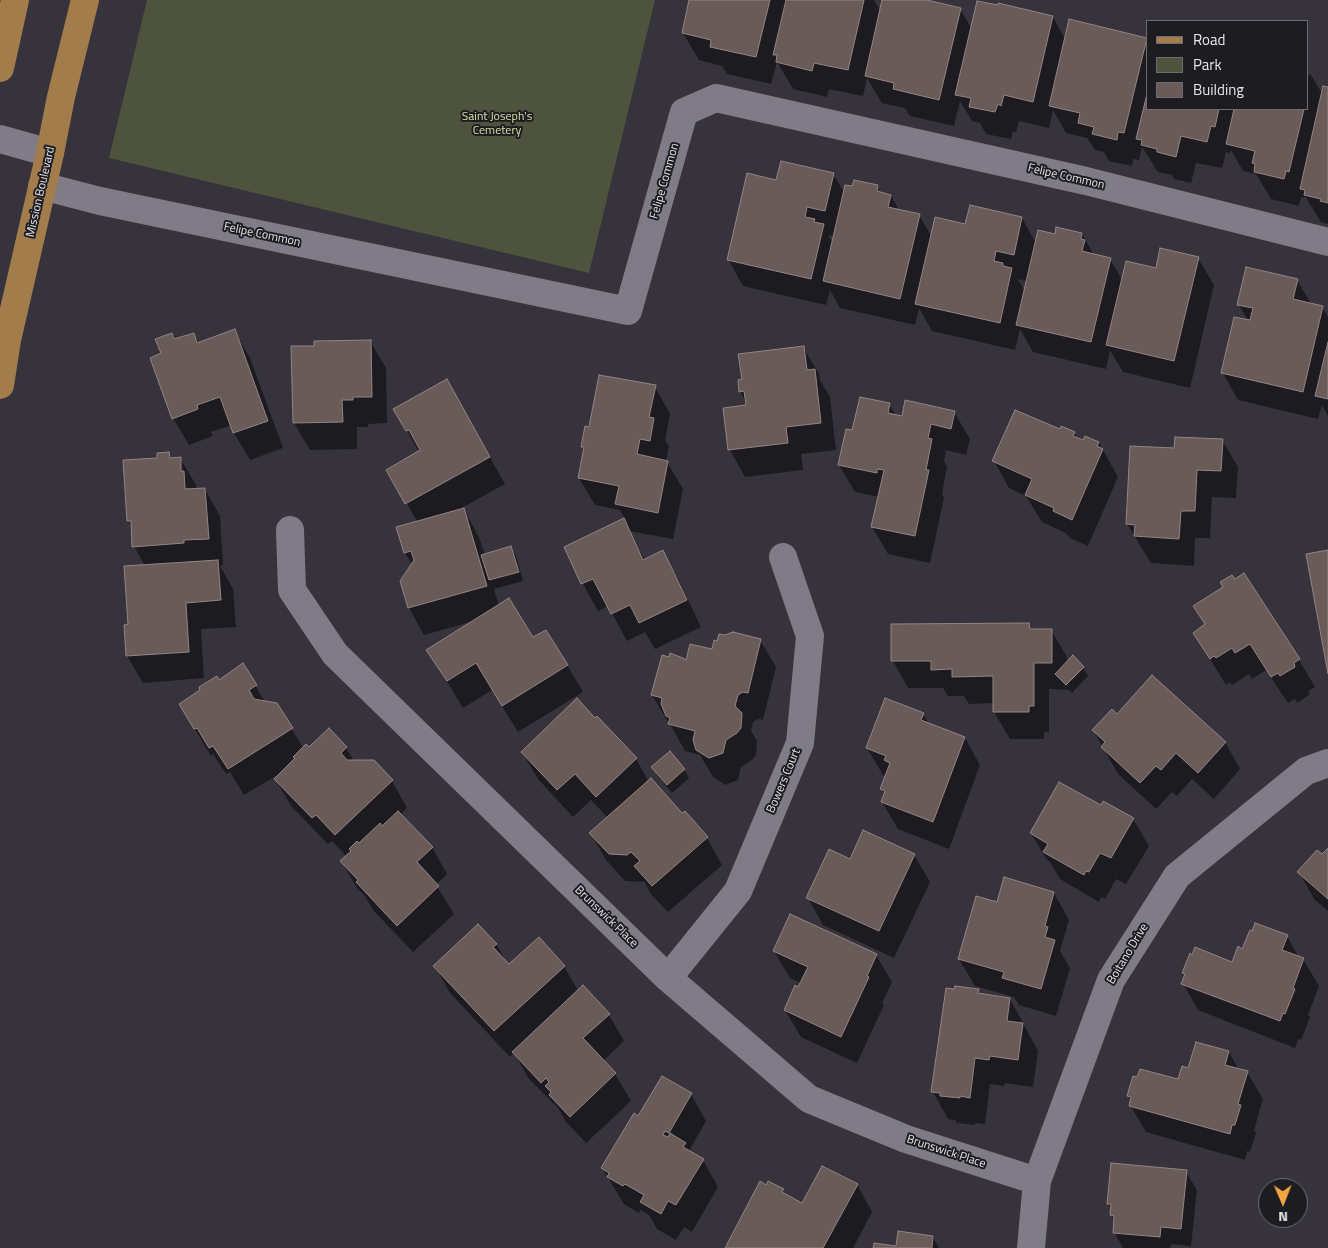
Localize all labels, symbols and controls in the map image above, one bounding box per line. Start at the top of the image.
legend [1146,20,1308,110]
text: Road [1193,28,1225,51]
text: Park [1193,53,1222,76]
text: Building [1193,78,1244,101]
park label: Saint Joseph's Cemetery [462,110,532,138]
street label: Felipe Common [647,141,683,221]
street label: Mission Boulevard [24,145,58,239]
street label: Felipe Common [1026,161,1106,193]
street label: Felipe Common [222,220,302,250]
street label: Bowers Court [764,747,804,815]
street label: Brunswick Place [571,883,641,951]
street label: Boitano Drive [1104,921,1152,987]
street label: Brunswick Place [905,1132,987,1172]
north arrow [1258,1178,1308,1228]
text: N [1278,1207,1288,1228]

